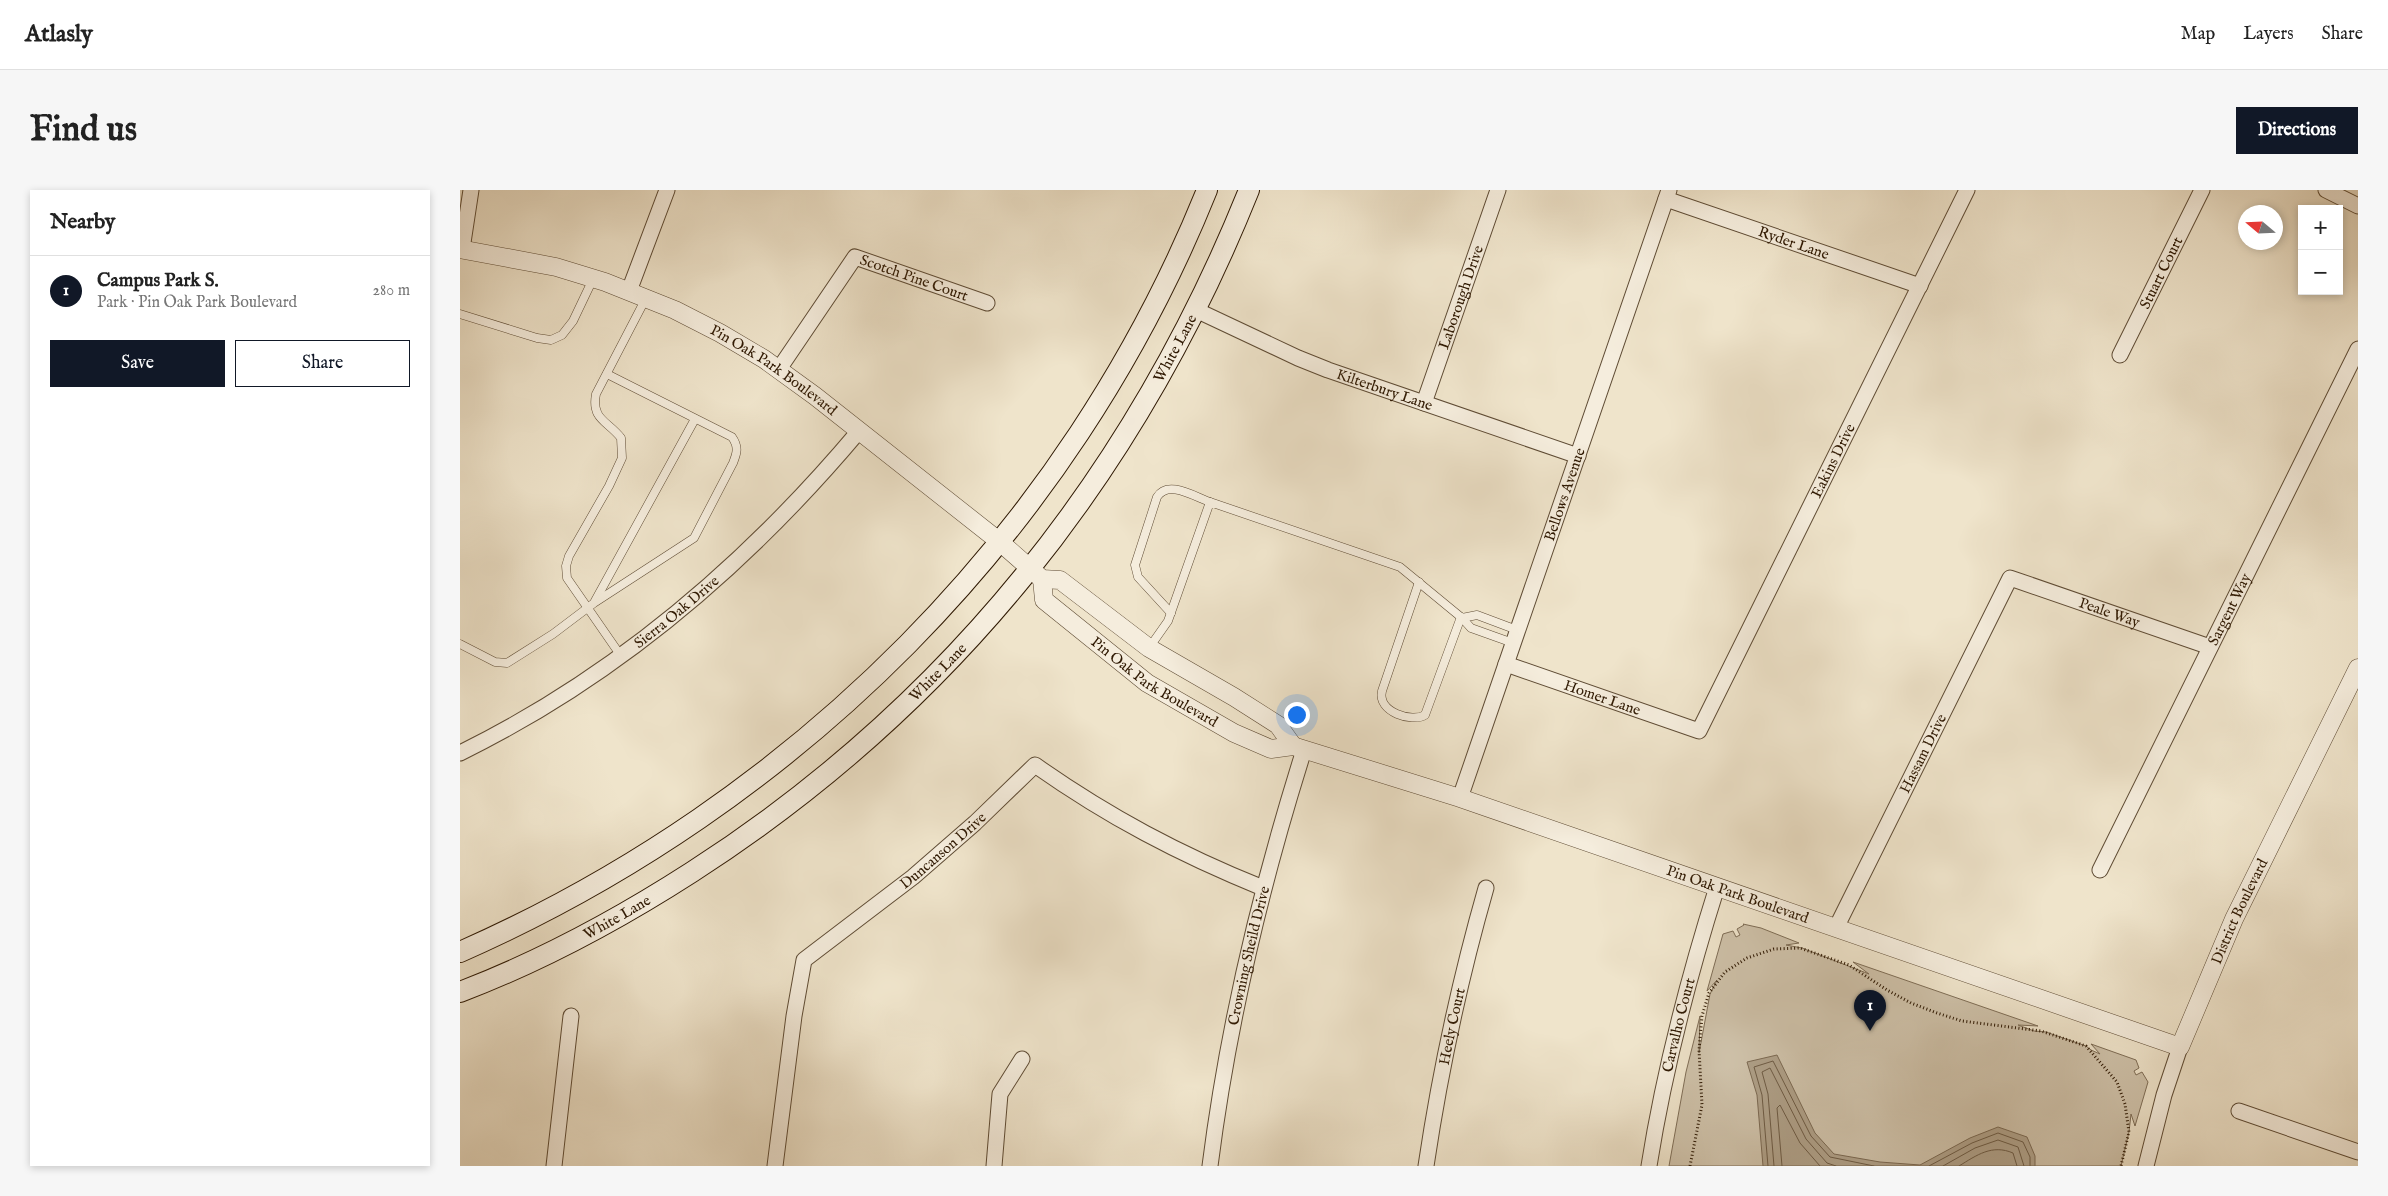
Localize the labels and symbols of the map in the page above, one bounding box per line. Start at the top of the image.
north arrow [2238,205,2283,250]
street label: Ryder Lane [1756,222,1832,264]
street label: Stuart Court [2135,234,2187,312]
street label: Laborough Drive [1434,243,1488,352]
street label: Scotch Pine Court [857,250,971,306]
street label: White Lane [1149,311,1201,386]
street label: Pin Oak Park Boulevard [707,321,842,420]
street label: Kilterbury Lane [1334,365,1435,415]
street label: Eakins Drive [1807,421,1860,501]
street label: Bellows Avenue [1540,445,1590,544]
street label: Sargent Way [2204,570,2256,649]
street label: Sierra Oak Drive [630,572,723,653]
street label: Peale Way [2076,593,2143,632]
street label: Pin Oak Park Boulevard [1087,633,1222,732]
street label: White Lane [905,639,971,706]
street label: Homer Lane [1561,676,1643,720]
your location [1284,702,1310,728]
street label: Hassam Drive [1896,711,1951,796]
street label: Duncanson Drive [896,808,991,894]
street label: District Boulevard [2207,855,2273,967]
street label: Pin Oak Park Boulevard [1664,861,1812,928]
street label: Crowning Sheild Drive [1224,884,1274,1027]
street label: White Lane [580,891,654,944]
street label: Carvalho Court [1658,976,1700,1074]
street label: Heely Court [1435,986,1470,1067]
pin: 1 [1854,990,1886,1031]

